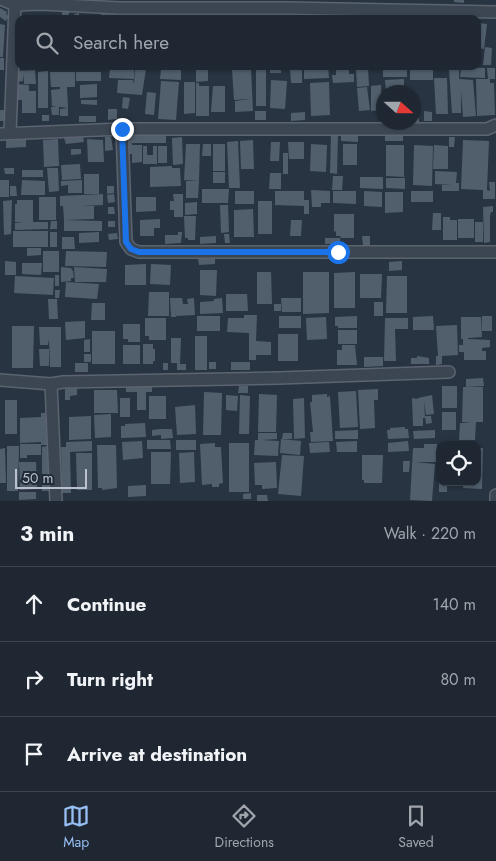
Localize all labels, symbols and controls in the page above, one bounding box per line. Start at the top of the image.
search box [15,15,481,70]
icon: search [33,29,61,57]
text: Search here [73,29,169,56]
north arrow [376,85,421,130]
route end [111,118,134,141]
route start [327,241,350,264]
map controls [436,441,481,486]
button: locate [436,441,481,486]
scale bar [15,466,88,489]
text: 50 m [22,468,53,488]
text: 3 min [20,519,74,549]
text: Walk · 220 m [384,522,476,545]
icon: ahead [20,590,48,618]
text: Continue [67,591,146,618]
text: 140 m [433,593,476,616]
icon: right [20,665,48,693]
text: Turn right [67,666,153,693]
text: 80 m [440,668,476,691]
icon: arrive [20,740,48,768]
text: Arrive at destination [67,741,247,768]
tab: Map [62,802,90,852]
tab: Directions [215,802,274,852]
tab: Saved [398,802,434,852]

